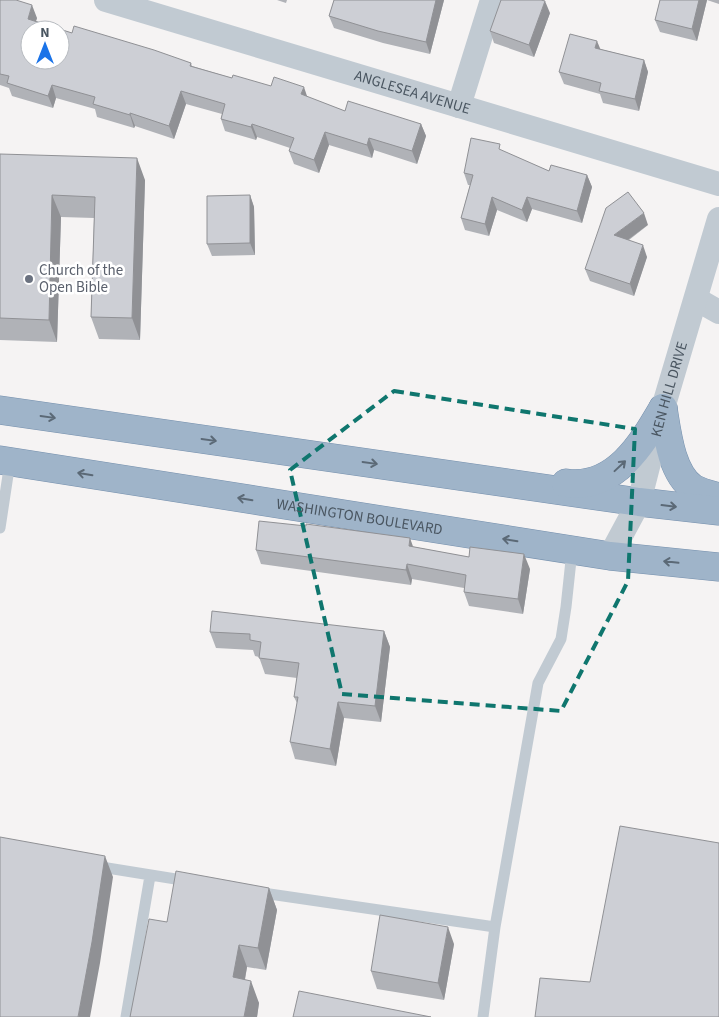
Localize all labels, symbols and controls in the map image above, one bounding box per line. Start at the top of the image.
north arrow [20,20,70,70]
text: N [40,23,50,43]
street label: ANGLESEA AVENUE [352,65,473,120]
place label: Church of the Open Bible [39,260,123,298]
marker: Church of the Open Bible [23,273,35,285]
street label: KEN HILL DRIVE [646,339,693,439]
one-way arrow [40,412,56,422]
one-way arrow [201,436,217,446]
one-way arrow [362,459,378,469]
one-way arrow [614,460,627,472]
one-way arrow [77,468,93,478]
one-way arrow [238,493,254,503]
street label: WASHINGTON BOULEVARD [275,494,444,541]
one-way arrow [661,501,677,511]
one-way arrow [502,535,518,545]
one-way arrow [663,557,679,567]

